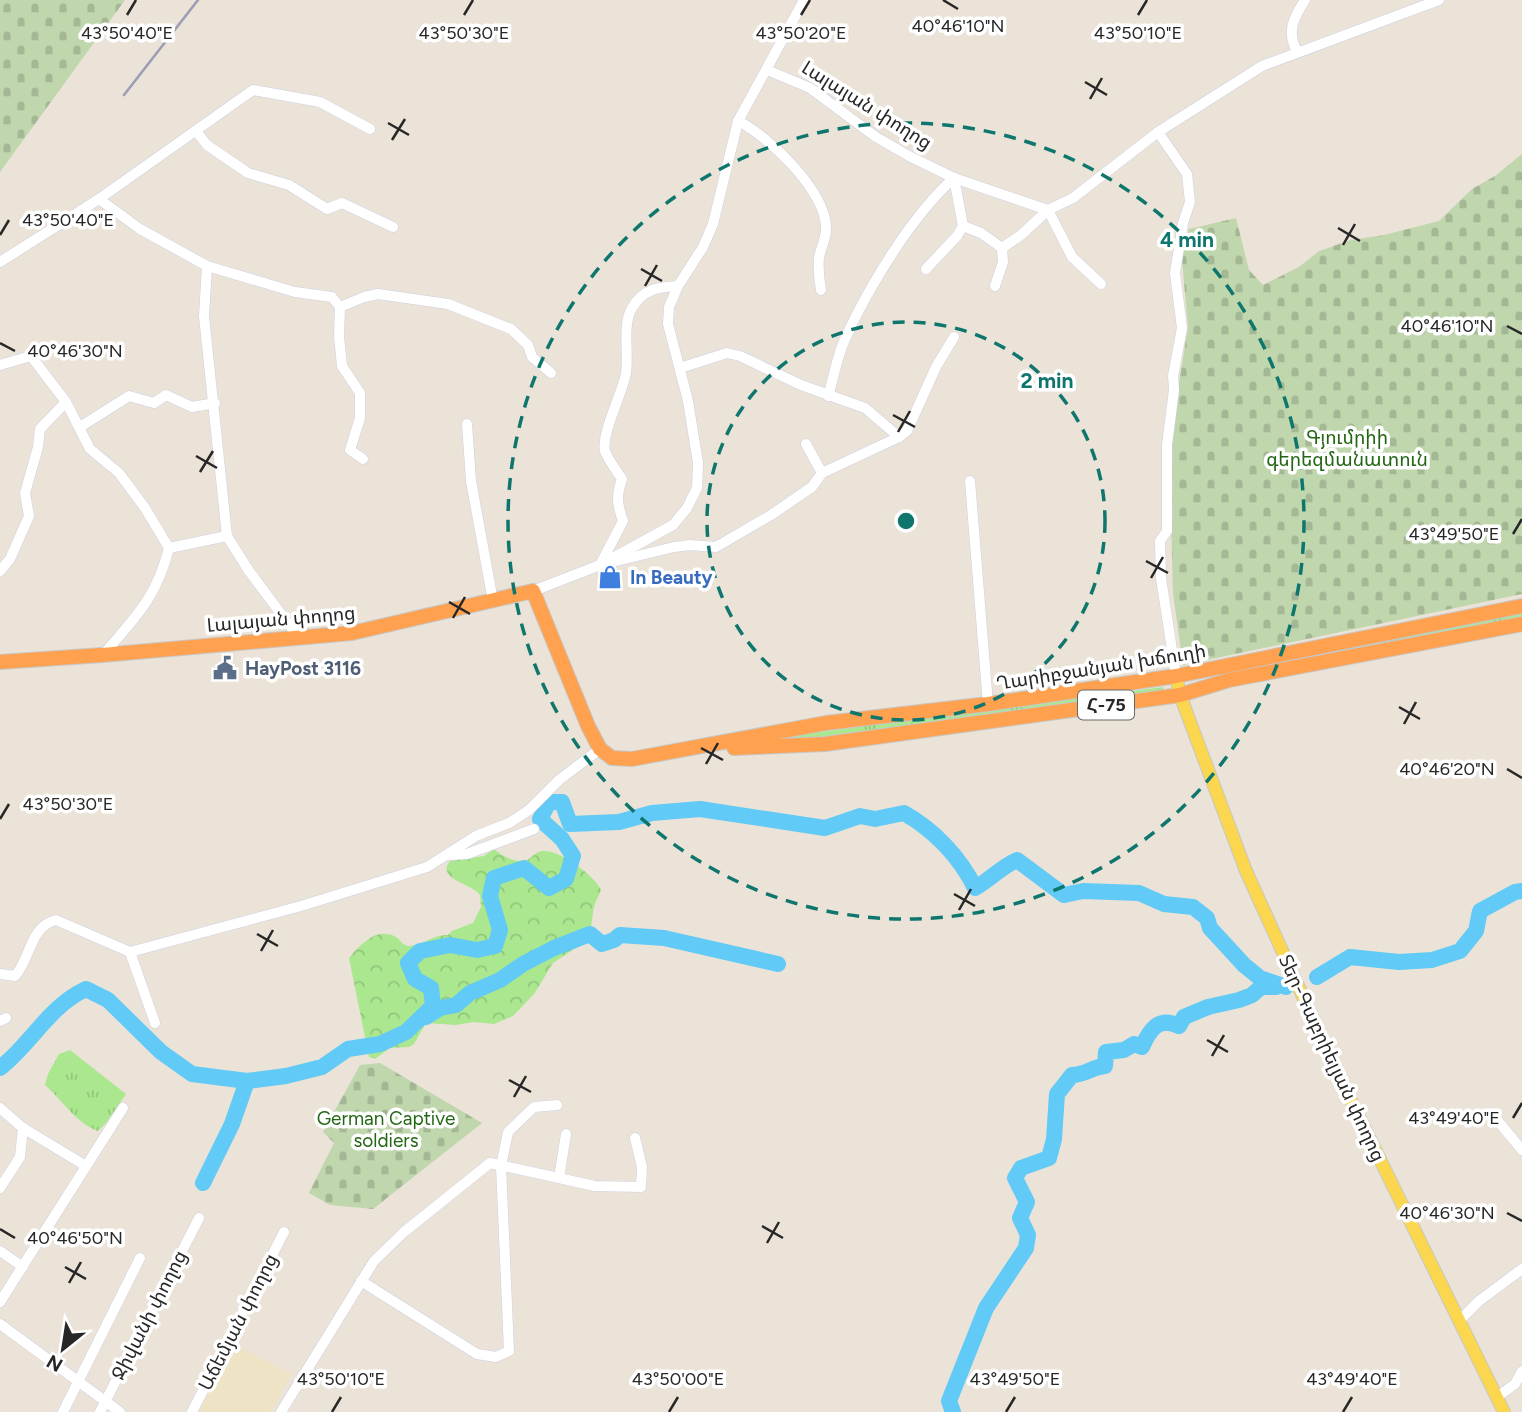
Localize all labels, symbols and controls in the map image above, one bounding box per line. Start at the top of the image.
text: 40°46'10"N [912,15,1005,37]
text: 43°50'40"E [81,22,173,44]
text: 43°50'30"E [419,22,509,44]
text: 43°50'20"E [755,22,847,44]
text: 43°50'10"E [1094,22,1182,44]
street label: Լալայան փողոց [798,56,936,154]
text: 43°50'40"E [22,209,114,231]
text: 4 min [1160,227,1214,252]
text: 40°46'10"N [1401,315,1494,337]
text: 40°46'30"N [27,340,123,362]
text: 2 min [1021,368,1073,393]
park label: Գյումրիի գերեզմանատուն [1266,426,1428,471]
centre of rings [894,509,918,533]
text: 43°49'50"E [1409,523,1499,545]
shop icon: In Beauty [596,563,624,591]
place label: In Beauty [630,566,713,589]
street label: Լալայան փողոց [206,601,356,637]
street label: Ղարիբջանյան խճուղի [994,639,1208,695]
public building icon: HayPost 3116 [211,654,239,682]
place label: HayPost 3116 [245,657,361,680]
road number: Հ-75 [1078,690,1134,720]
text: 40°46'20"N [1399,758,1495,780]
text: 43°50'30"E [23,793,113,815]
street label: Տեր-Գաբրիելյան փողոց [1274,951,1390,1165]
park label: German Captive soldiers [317,1107,455,1152]
text: 43°49'40"E [1408,1107,1500,1129]
text: 40°46'30"N [1399,1202,1495,1224]
text: 40°46'50"N [27,1227,123,1249]
street label: Ջիվանի փողոց [106,1246,192,1384]
street label: Աճեմյան փողոց [194,1250,282,1394]
north arrow [28,1314,98,1384]
text: N [43,1350,67,1377]
text: 43°50'10"E [297,1368,385,1390]
text: 43°50'00"E [632,1368,724,1390]
text: 43°49'50"E [970,1368,1060,1390]
text: 43°49'40"E [1306,1368,1398,1390]

